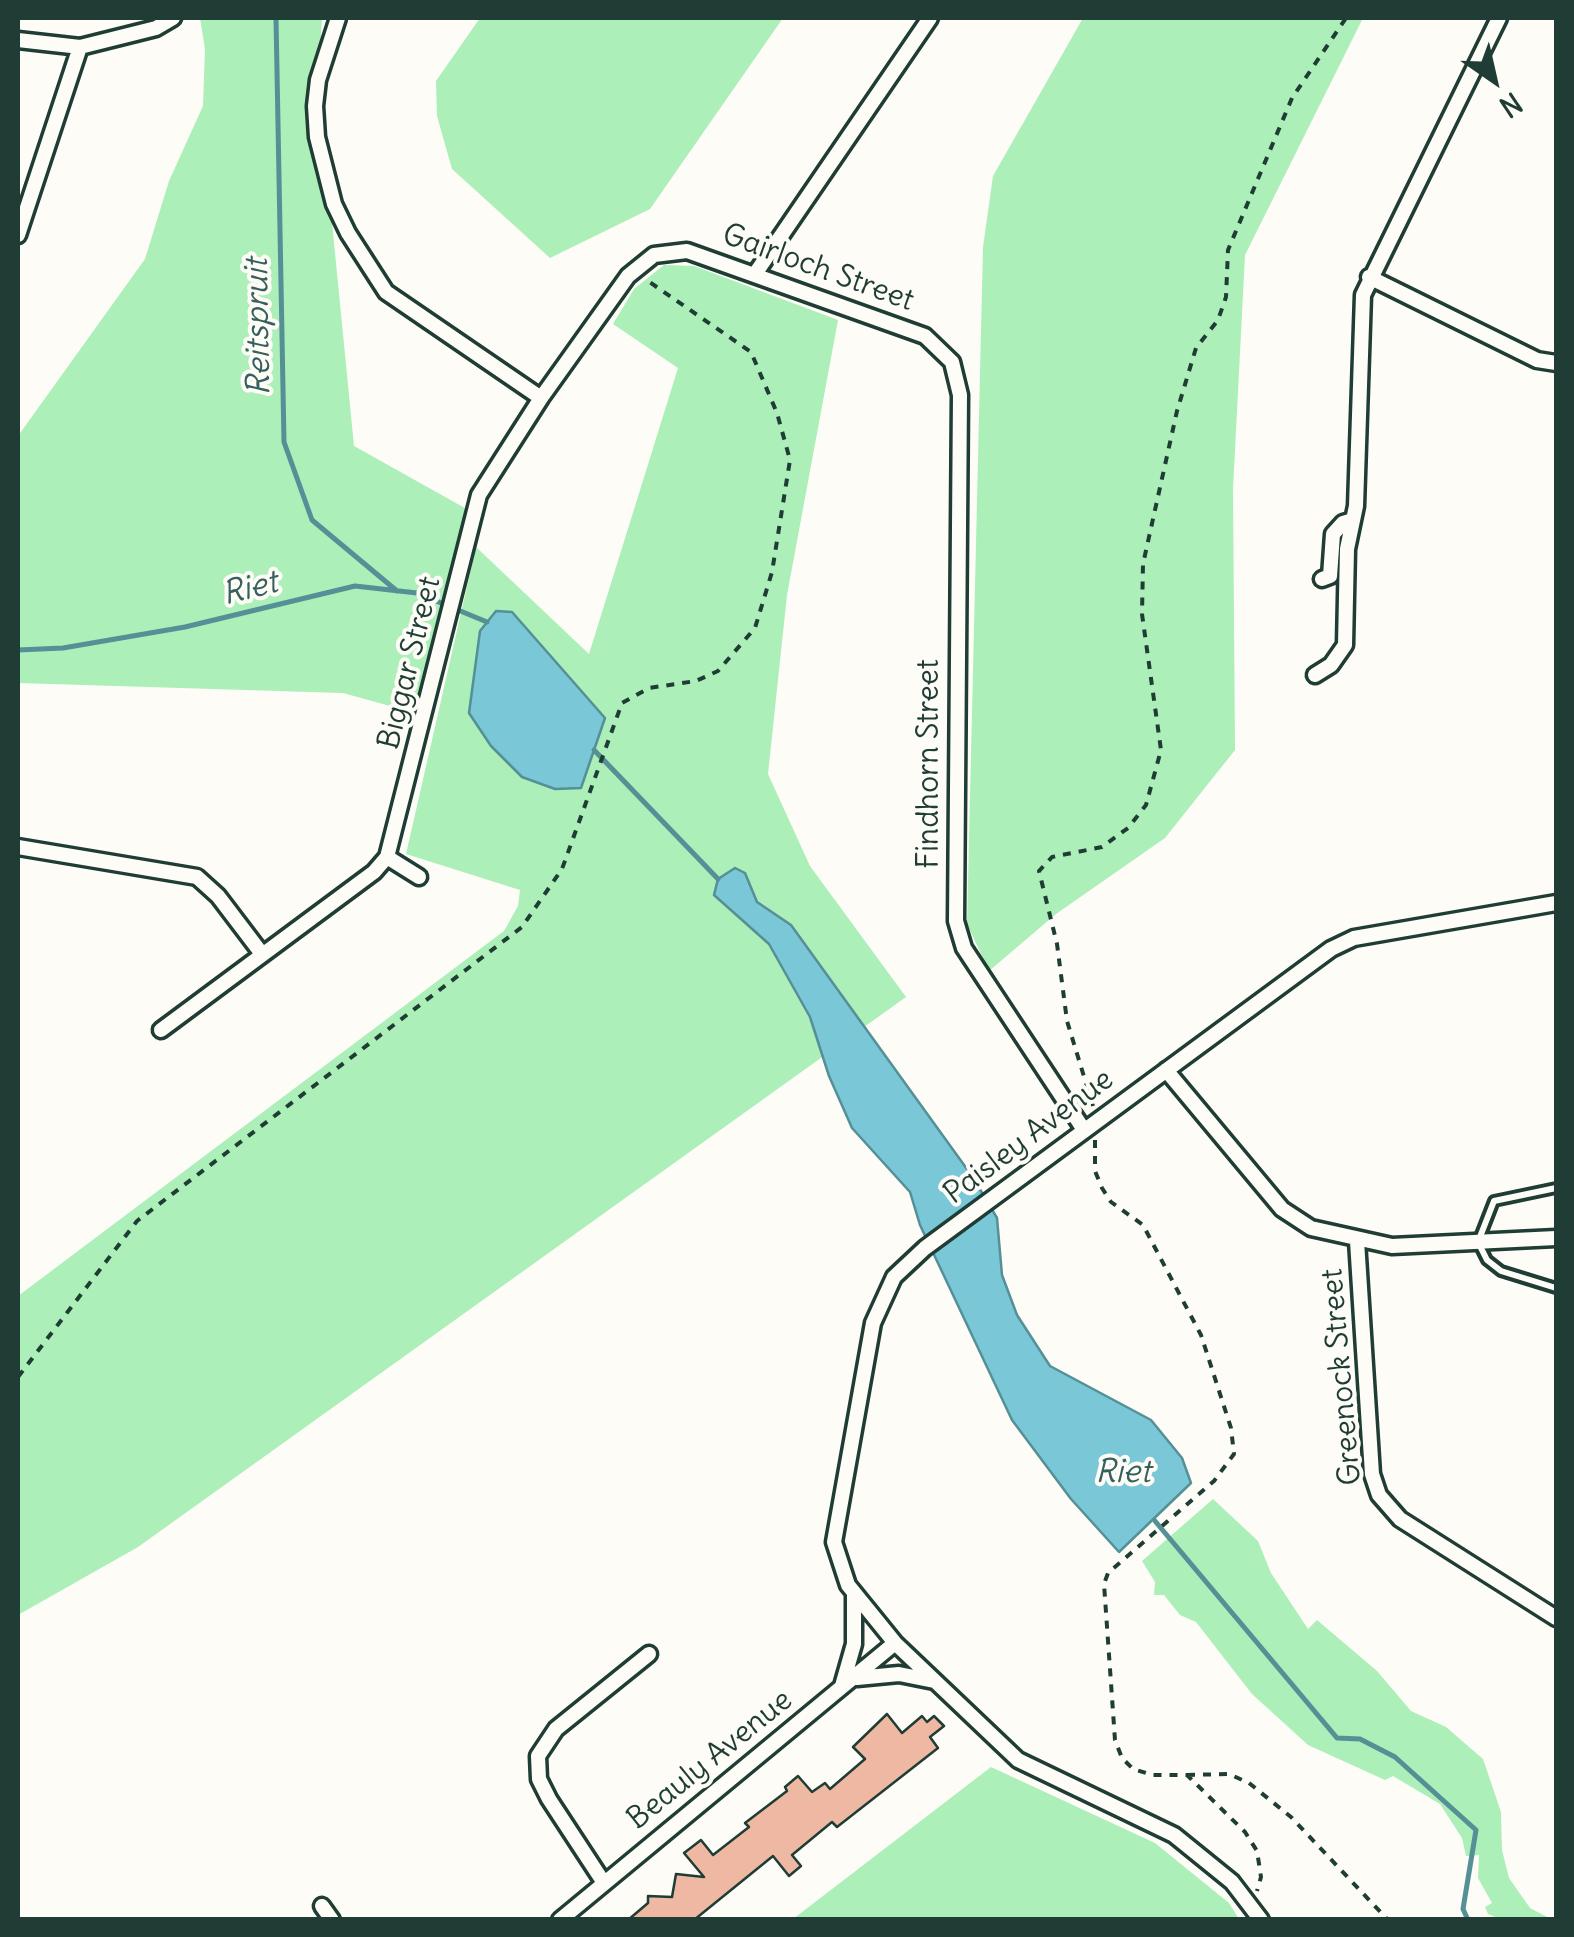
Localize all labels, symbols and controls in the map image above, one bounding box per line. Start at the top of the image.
north arrow [1444,30,1544,130]
text: N [1493,85,1529,125]
street label: Gairloch Street [717,217,919,319]
water label: Reitspruit [239,258,279,396]
water label: Riet [218,564,282,614]
street label: Biggar Street [371,573,449,753]
street label: Findhorn Street [911,659,947,869]
street label: Paisley Avenue [937,1062,1121,1212]
street label: Greenock Street [1315,1267,1369,1487]
water label: Riet [1095,1454,1151,1492]
street label: Beauly Avenue [620,1683,800,1837]

